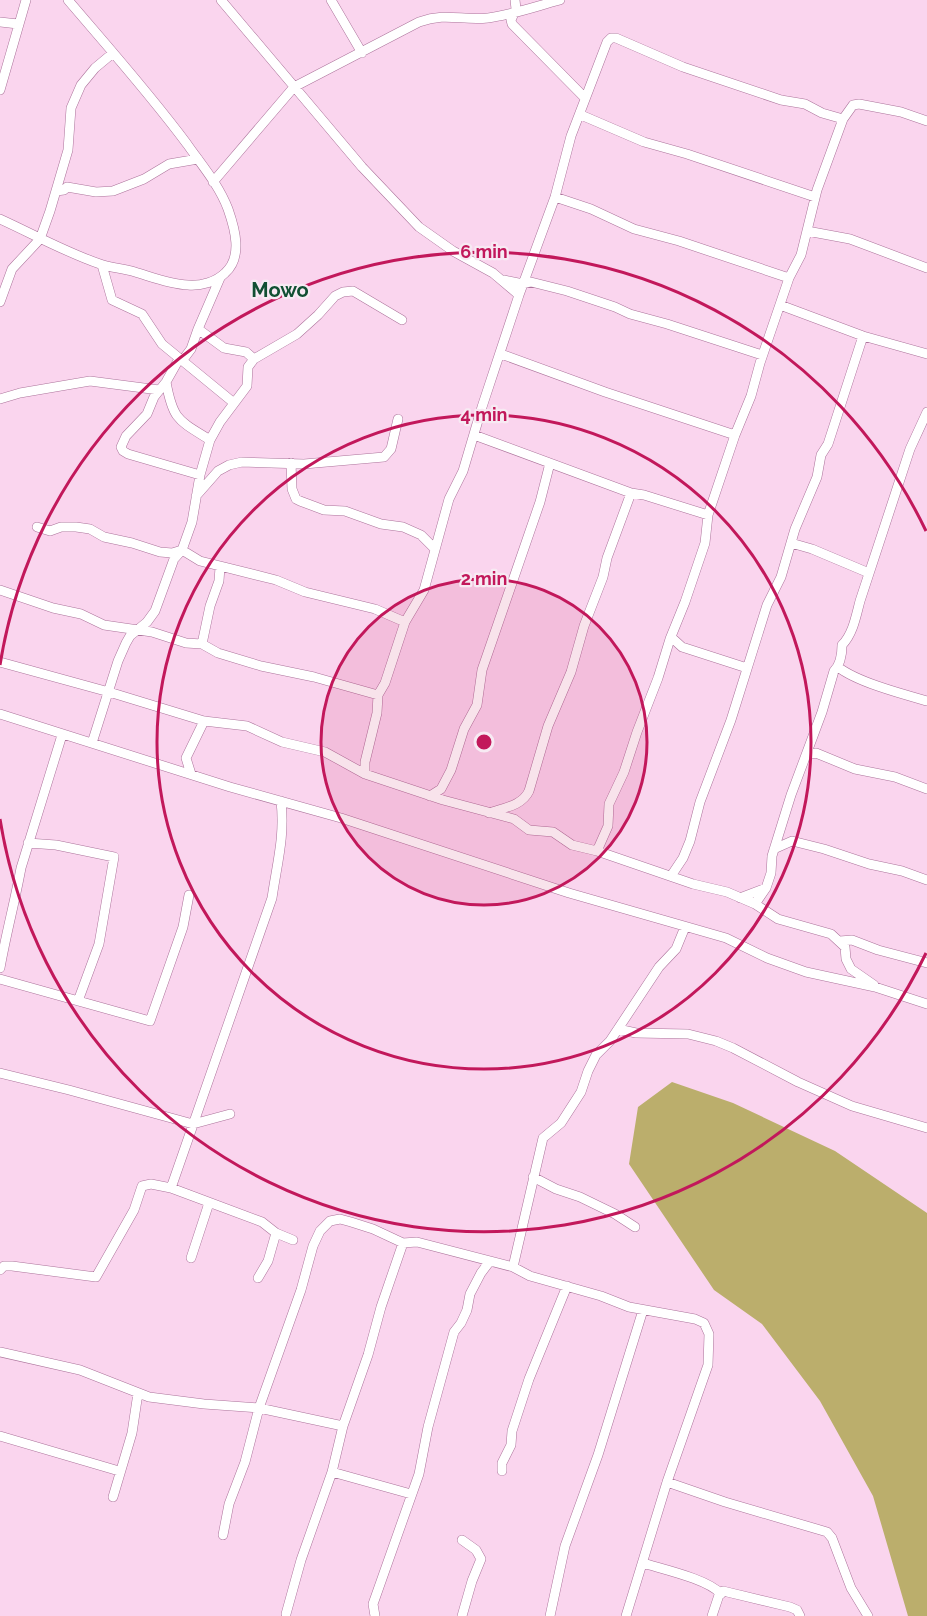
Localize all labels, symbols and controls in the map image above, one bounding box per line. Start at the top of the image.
text: 6 min [460,241,508,262]
district label: Mowo [251,278,309,302]
text: 4 min [461,404,507,425]
text: 2 min [461,568,507,589]
centre of rings [474,732,494,752]

